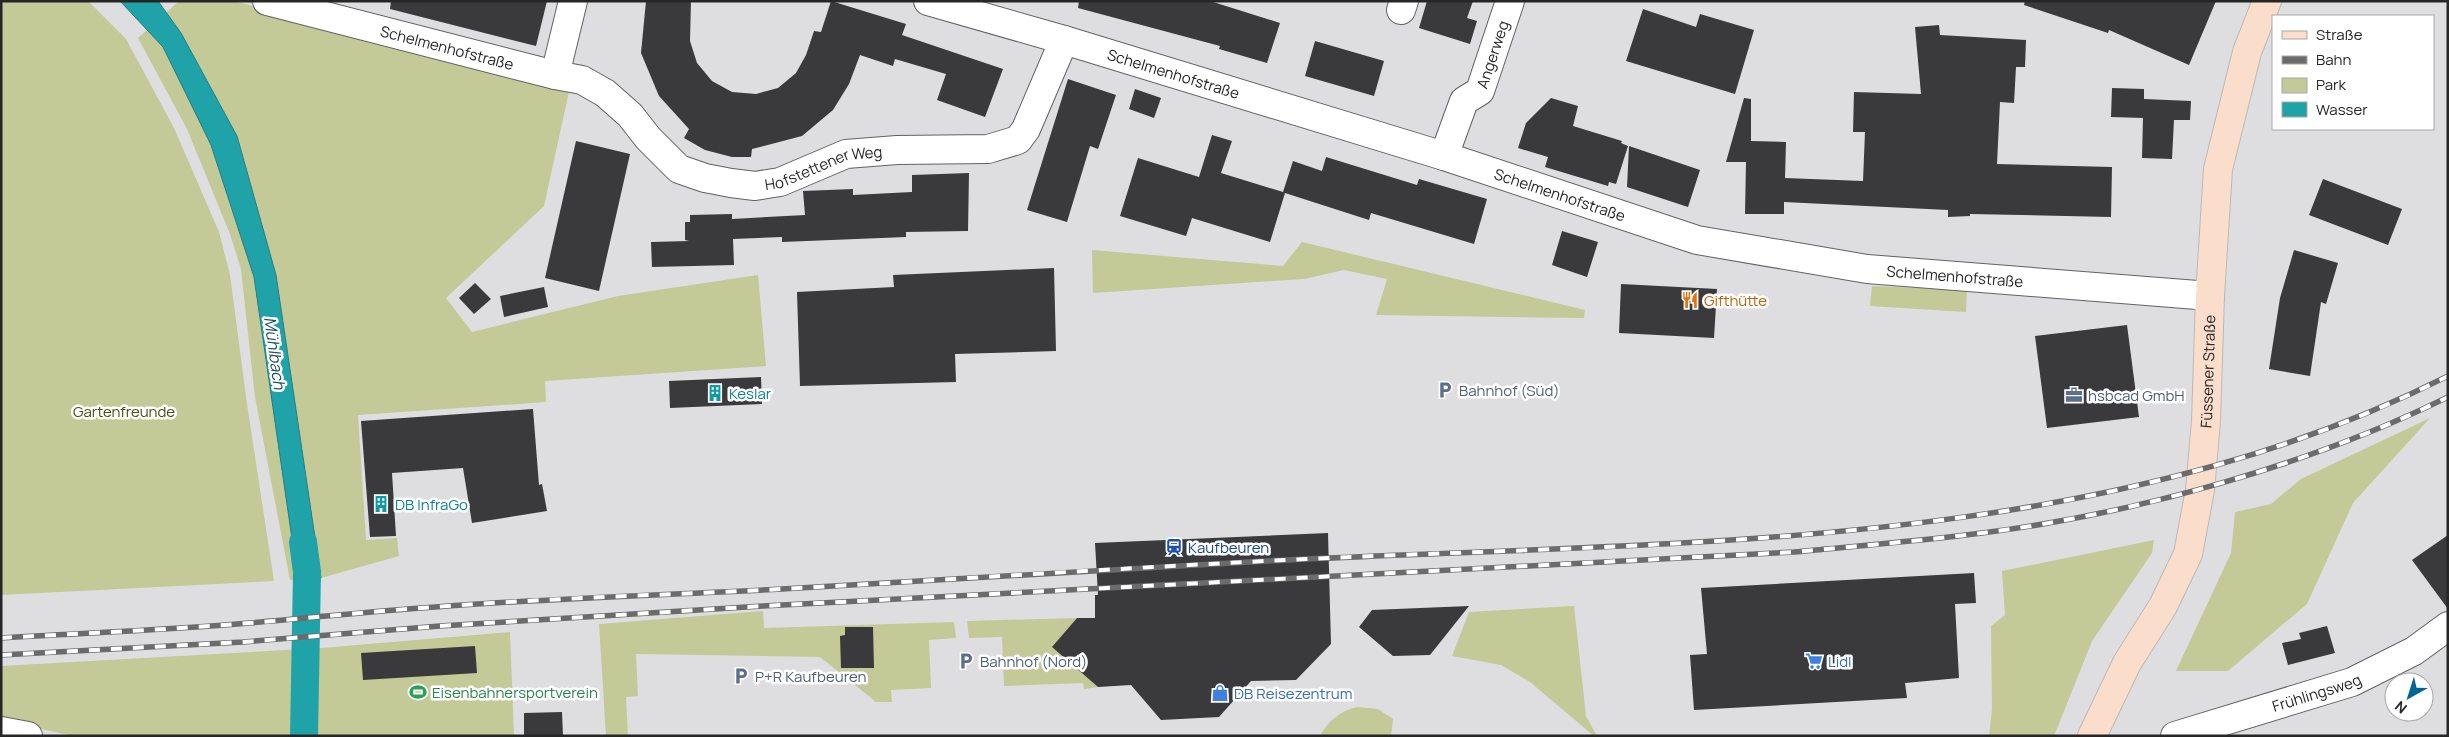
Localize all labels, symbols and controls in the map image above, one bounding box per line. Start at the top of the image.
legend [2272,15,2434,130]
street label: Angerweg [1471,18,1513,91]
street label: Schelmenhofstraße [378,20,516,75]
text: Straße [2316,24,2363,45]
street label: Schelmenhofstraße [1105,43,1242,104]
text: Bahn [2316,49,2351,70]
text: Park [2316,74,2346,95]
text: Wasser [2316,99,2368,120]
street label: Hofstettener Weg [763,141,883,195]
street label: Schelmenhofstraße [1492,163,1629,226]
street label: Schelmenhofstraße [1886,260,2024,292]
restaurant icon: Gifthütte [1680,290,1700,310]
place label: Gifthütte [1704,290,1767,311]
street label: Füssener Straße [2195,314,2220,429]
water label: Mühlbach [259,315,291,391]
parking icon: Bahnhof (Süd) [1435,380,1455,400]
place label: Bahnhof (Süd) [1459,380,1560,401]
building icon: Keslar [705,383,725,403]
place label: Keslar [729,383,772,404]
office icon: hsbcad GmbH [2064,385,2084,405]
place label: hsbcad GmbH [2088,385,2185,406]
park label: Gartenfreunde [73,401,175,422]
building icon: DB InfraGo [371,494,391,514]
place label: DB InfraGo [395,494,468,515]
station icon: Kaufbeuren [1164,537,1184,557]
place label: Kaufbeuren [1188,537,1269,558]
parking icon: Bahnhof (Nord) [956,651,976,671]
place label: Bahnhof (Nord) [980,651,1088,672]
supermarket icon: Lidl [1804,651,1824,671]
place label: Lidl [1828,651,1852,672]
parking icon: P+R Kaufbeuren [731,666,751,686]
place label: P+R Kaufbeuren [755,666,866,687]
street label: Frühlingsweg [2269,669,2365,716]
north arrow [2384,672,2434,722]
sports icon: Eisenbahnersportverein [408,682,428,702]
place label: Eisenbahnersportverein [432,682,598,703]
shop icon: DB Reisezentrum [1210,683,1230,703]
place label: DB Reisezentrum [1234,683,1352,704]
text: N [2391,697,2410,718]

